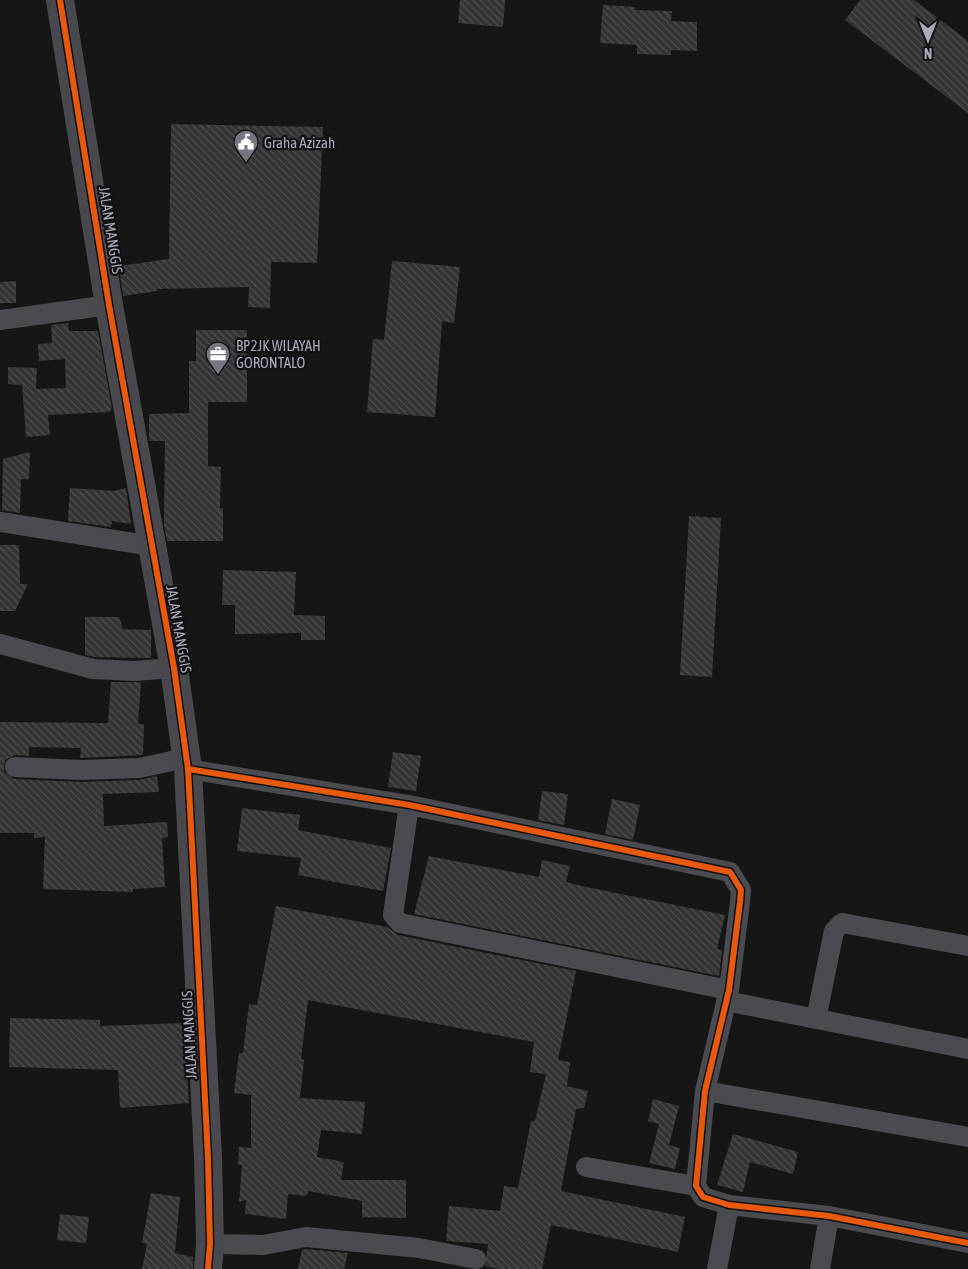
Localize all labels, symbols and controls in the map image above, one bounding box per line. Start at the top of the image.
north arrow [903,15,953,65]
text: N [924,45,932,61]
public building icon: Graha Azizah [233,129,259,163]
place label: Graha Azizah [264,134,335,151]
street label: JALAN MANGGIS [96,185,126,275]
place label: BP2JK WILAYAH GORONTALO [236,337,321,371]
office icon: BP2JK WILAYAH GORONTALO [205,341,231,375]
street label: JALAN MANGGIS [163,584,195,674]
street label: JALAN MANGGIS [178,990,200,1080]

